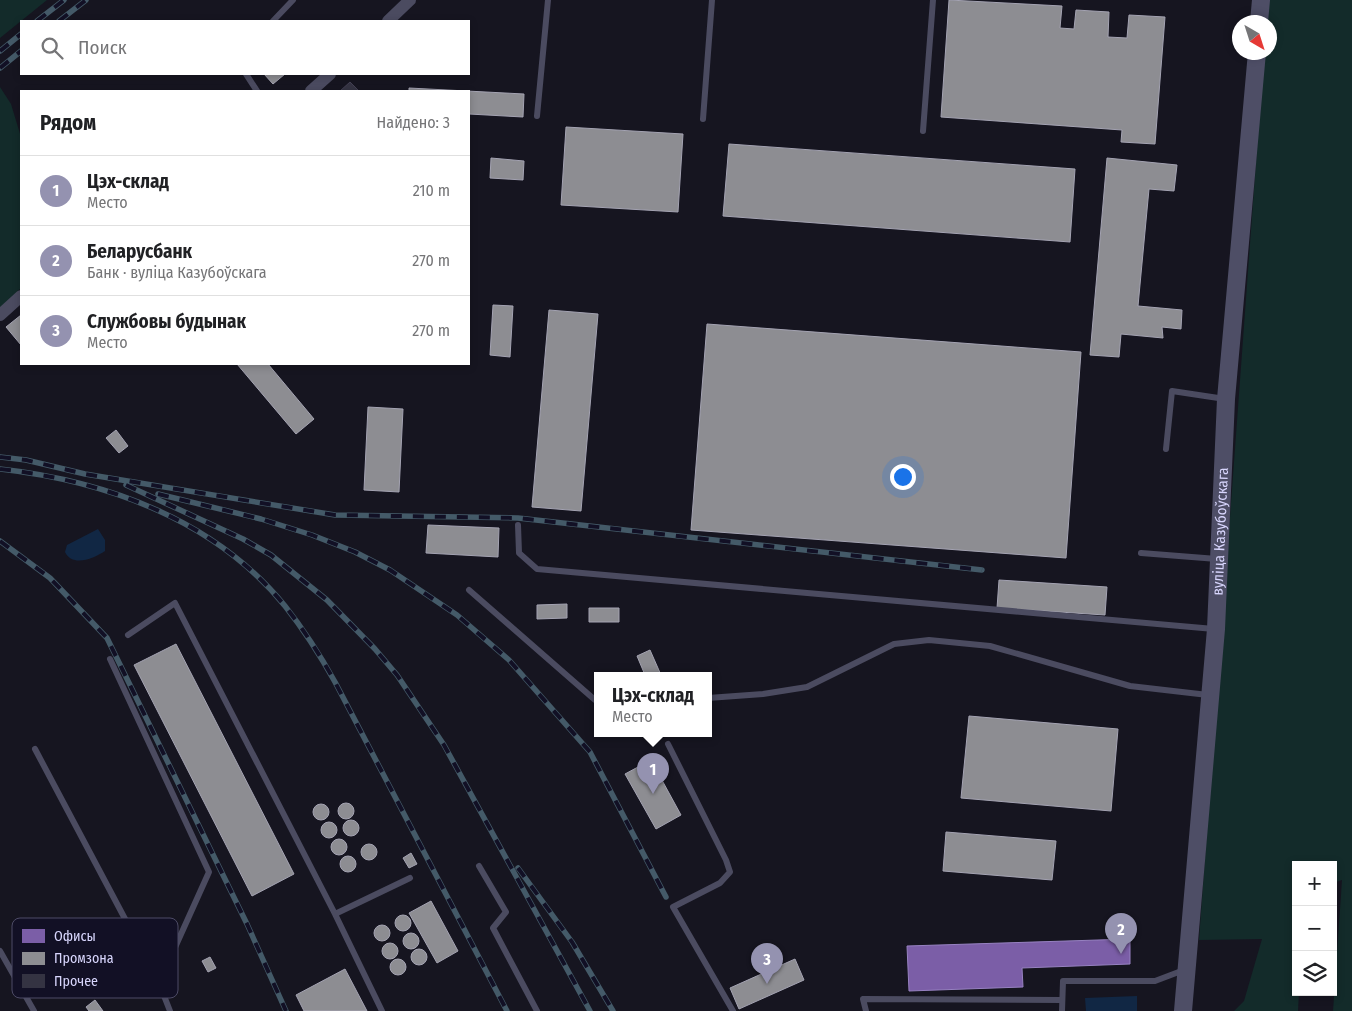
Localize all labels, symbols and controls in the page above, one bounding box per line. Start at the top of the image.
north arrow [1232,15,1277,60]
search box [20,20,470,75]
icon: search [38,34,66,62]
text: Поиск [78,36,127,59]
text: Рядом [40,110,96,136]
text: Найдено: 3 [377,113,450,132]
text: Цэх-склад [87,170,169,193]
text: 1 [53,181,59,200]
text: 210 m [413,181,450,200]
text: Место [87,193,128,212]
text: Беларусбанк [87,240,192,263]
text: 2 [52,251,60,270]
text: 270 m [412,251,450,270]
text: Банк · вуліца Казубоўскага [87,263,267,282]
text: Службовы будынак [87,310,246,333]
text: 3 [52,321,60,340]
text: 270 m [412,321,450,340]
text: Место [87,333,128,352]
your location [890,464,916,490]
street label: вуліца Казубоўскага [1208,467,1232,596]
popup [594,672,712,737]
text: Цэх-склад [612,684,694,707]
text: Место [612,707,653,726]
pin: 1 [637,753,669,794]
map controls [1292,861,1337,996]
button: + [1292,861,1337,906]
button: − [1292,906,1337,951]
pin: 2 [1105,913,1137,954]
legend [12,918,178,998]
text: Офисы [54,928,96,945]
pin: 3 [751,943,783,984]
text: Промзона [54,950,114,967]
button: layers [1292,951,1337,996]
text: Прочее [54,973,98,990]

